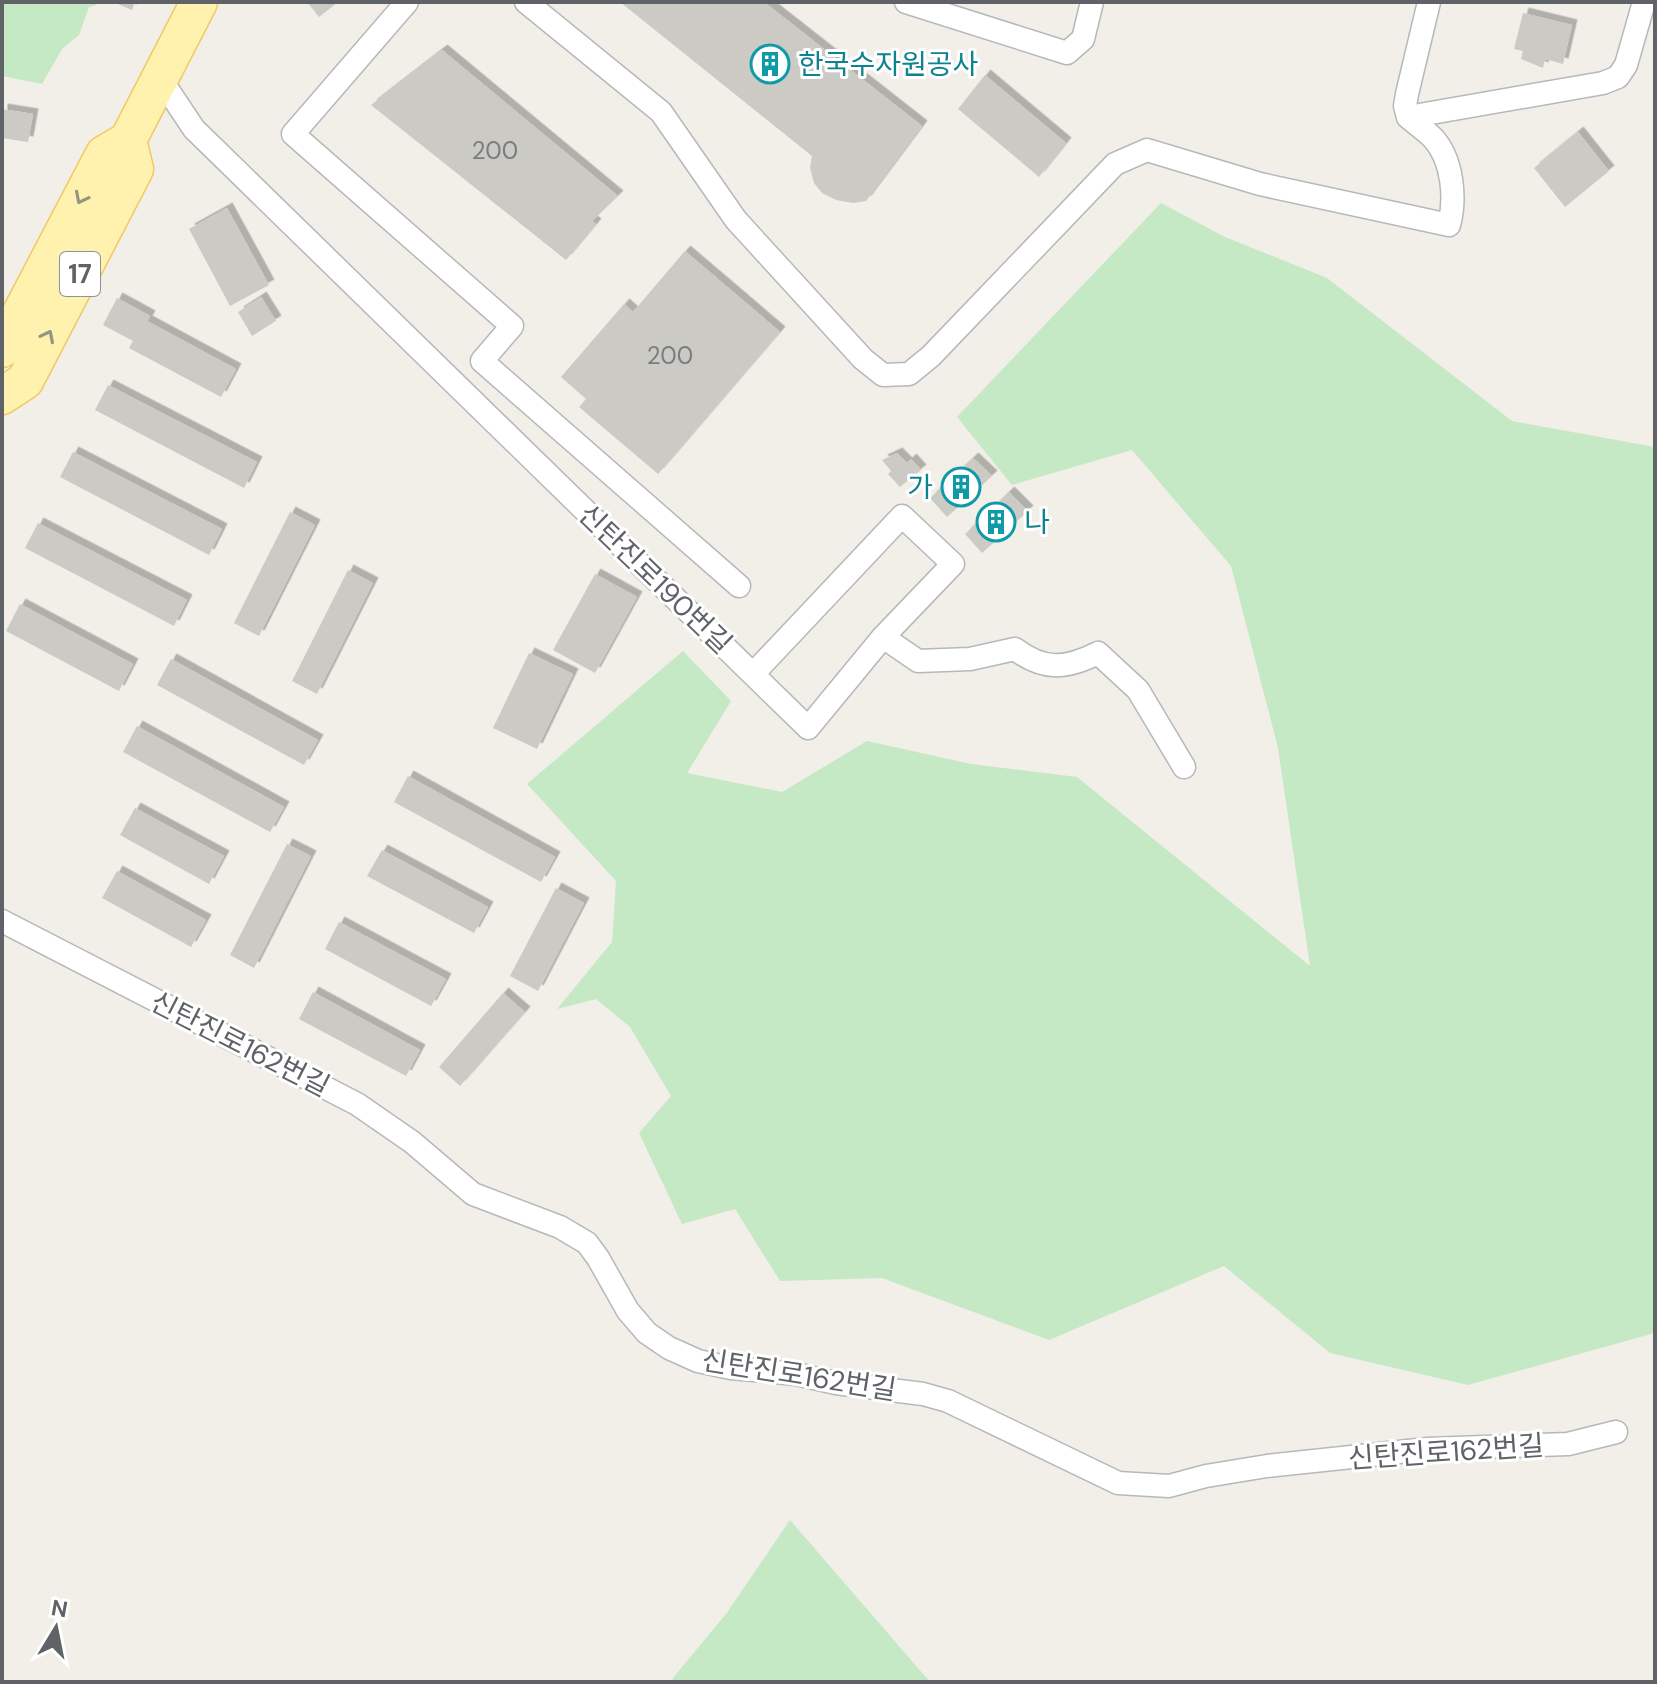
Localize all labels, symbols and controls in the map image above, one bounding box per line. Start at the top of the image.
building icon: 한국수자원공사 [749,43,791,85]
place label: 한국수자원공사 [798,46,978,83]
house number: 200 [472,135,518,166]
one-way arrow [75,190,90,204]
road number: 17 [60,252,100,296]
one-way arrow [39,330,54,345]
house number: 200 [647,340,693,371]
building icon: 가 [940,466,982,508]
place label: 가 [907,469,933,506]
street label: 신탄진로190번길 [570,496,740,662]
building icon: 나 [975,501,1017,543]
place label: 나 [1024,504,1050,541]
street label: 신탄진로162번길 [144,983,336,1105]
street label: 신탄진로162번길 [699,1341,899,1409]
street label: 신탄진로162번길 [1347,1427,1545,1477]
north arrow [16,1588,96,1668]
text: N [49,1593,70,1624]

